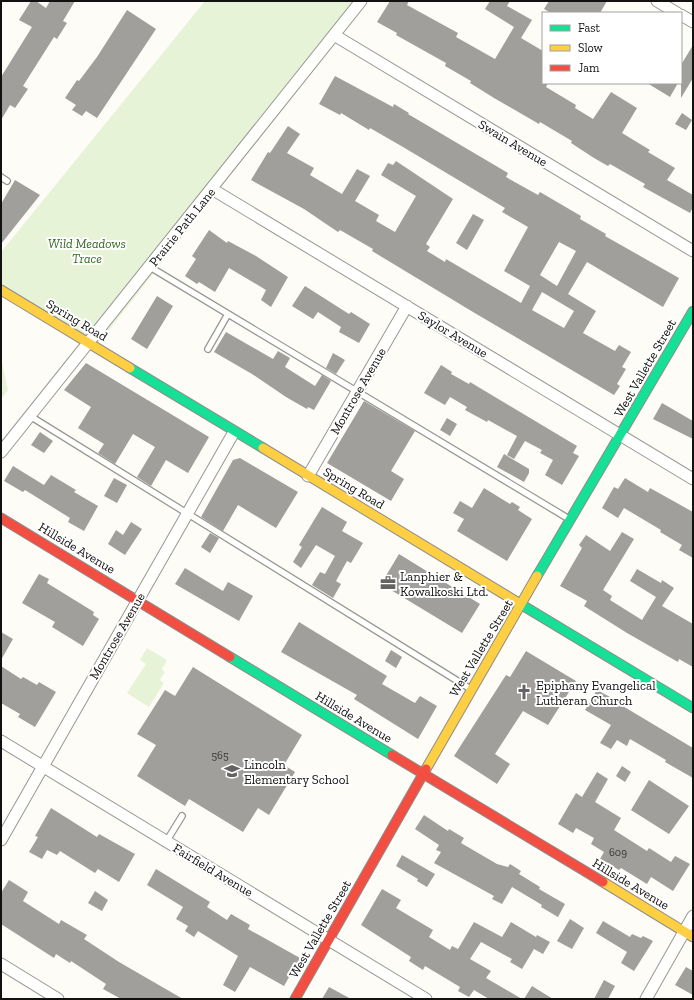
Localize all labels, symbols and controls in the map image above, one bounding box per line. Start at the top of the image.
legend [542,12,682,84]
text: Fast [578,21,601,35]
text: Slow [578,41,604,55]
text: Jam [578,61,600,75]
street label: Swain Avenue [476,117,550,169]
street label: Prairie Path Lane [146,185,218,269]
park label: Wild Meadows Trace [48,236,126,266]
street label: Spring Road [44,296,110,344]
street label: Saylor Avenue [415,307,491,361]
street label: West Vallette Street [611,316,679,420]
street label: Montrose Avenue [327,345,389,437]
street label: Spring Road [321,464,387,512]
street label: Hillside Avenue [36,519,118,577]
place label: Lanphier & Kowalkoski Ltd. [400,569,488,599]
office icon: Lanphier & Kowalkoski Ltd. [379,574,397,592]
street label: Montrose Avenue [86,590,148,682]
street label: West Vallette Street [446,597,516,699]
place label: Epiphany Evangelical Lutheran Church [536,678,656,708]
church icon: Epiphany Evangelical Lutheran Church [515,683,533,701]
street label: Hillside Avenue [313,688,395,746]
house number: 565 [211,749,229,762]
place label: Lincoln Elementary School [244,757,349,787]
school or university icon: Lincoln Elementary School [223,762,241,780]
street label: Fairfield Avenue [170,840,256,900]
house number: 609 [609,846,627,859]
street label: Hillside Avenue [590,855,672,913]
street label: West Vallette Street [286,877,354,981]

